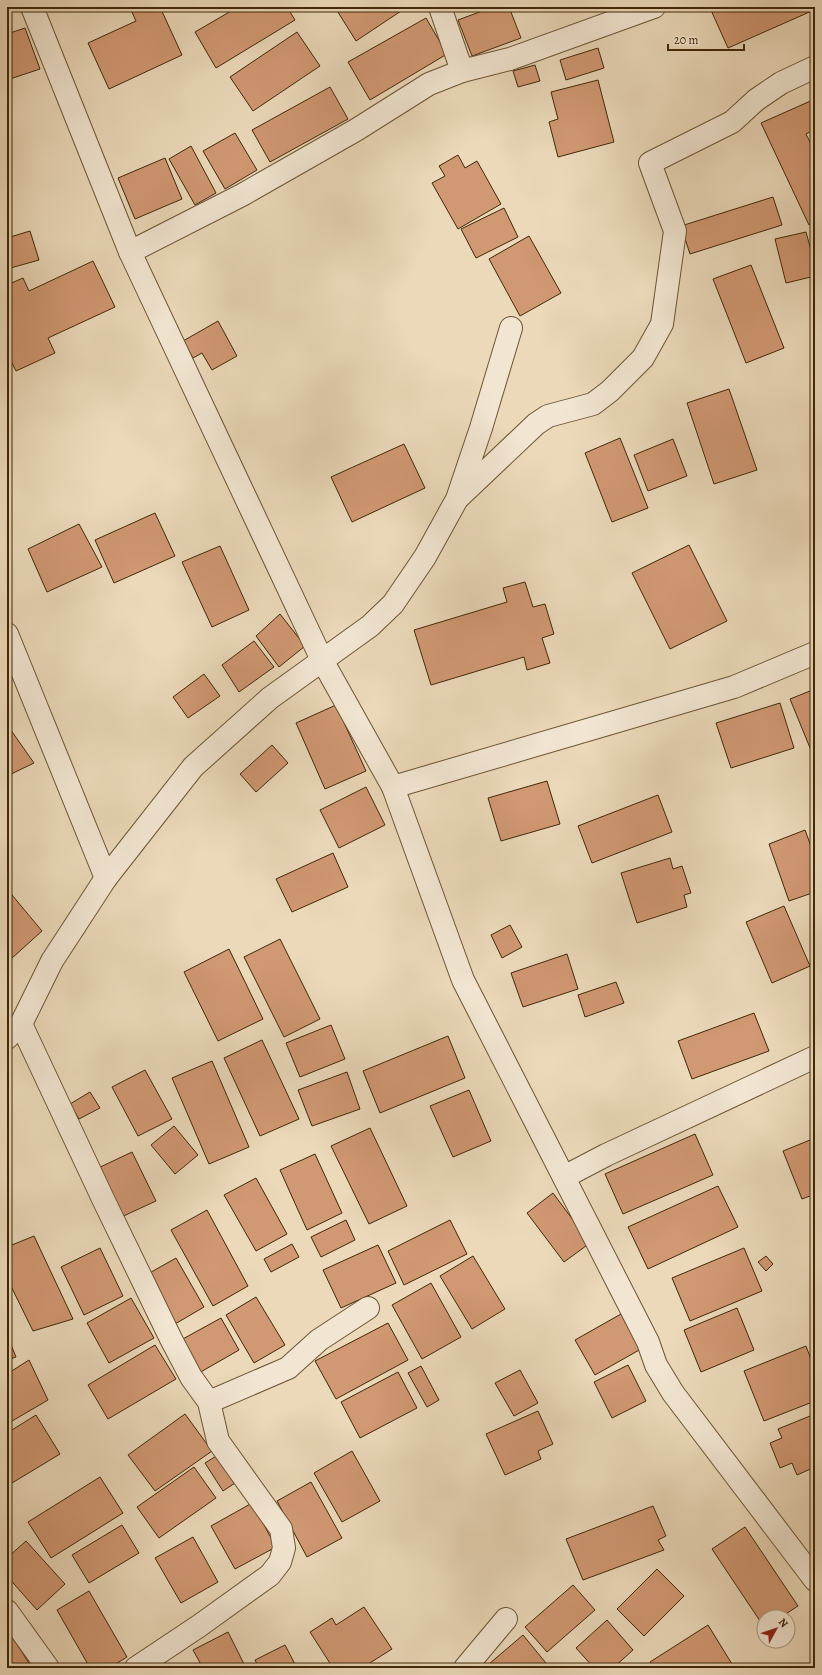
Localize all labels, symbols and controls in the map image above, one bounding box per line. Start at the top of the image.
scale bar [668,26,744,52]
text: 20 m [674,32,698,48]
north arrow [756,1609,796,1649]
text: N [775,1615,792,1631]

